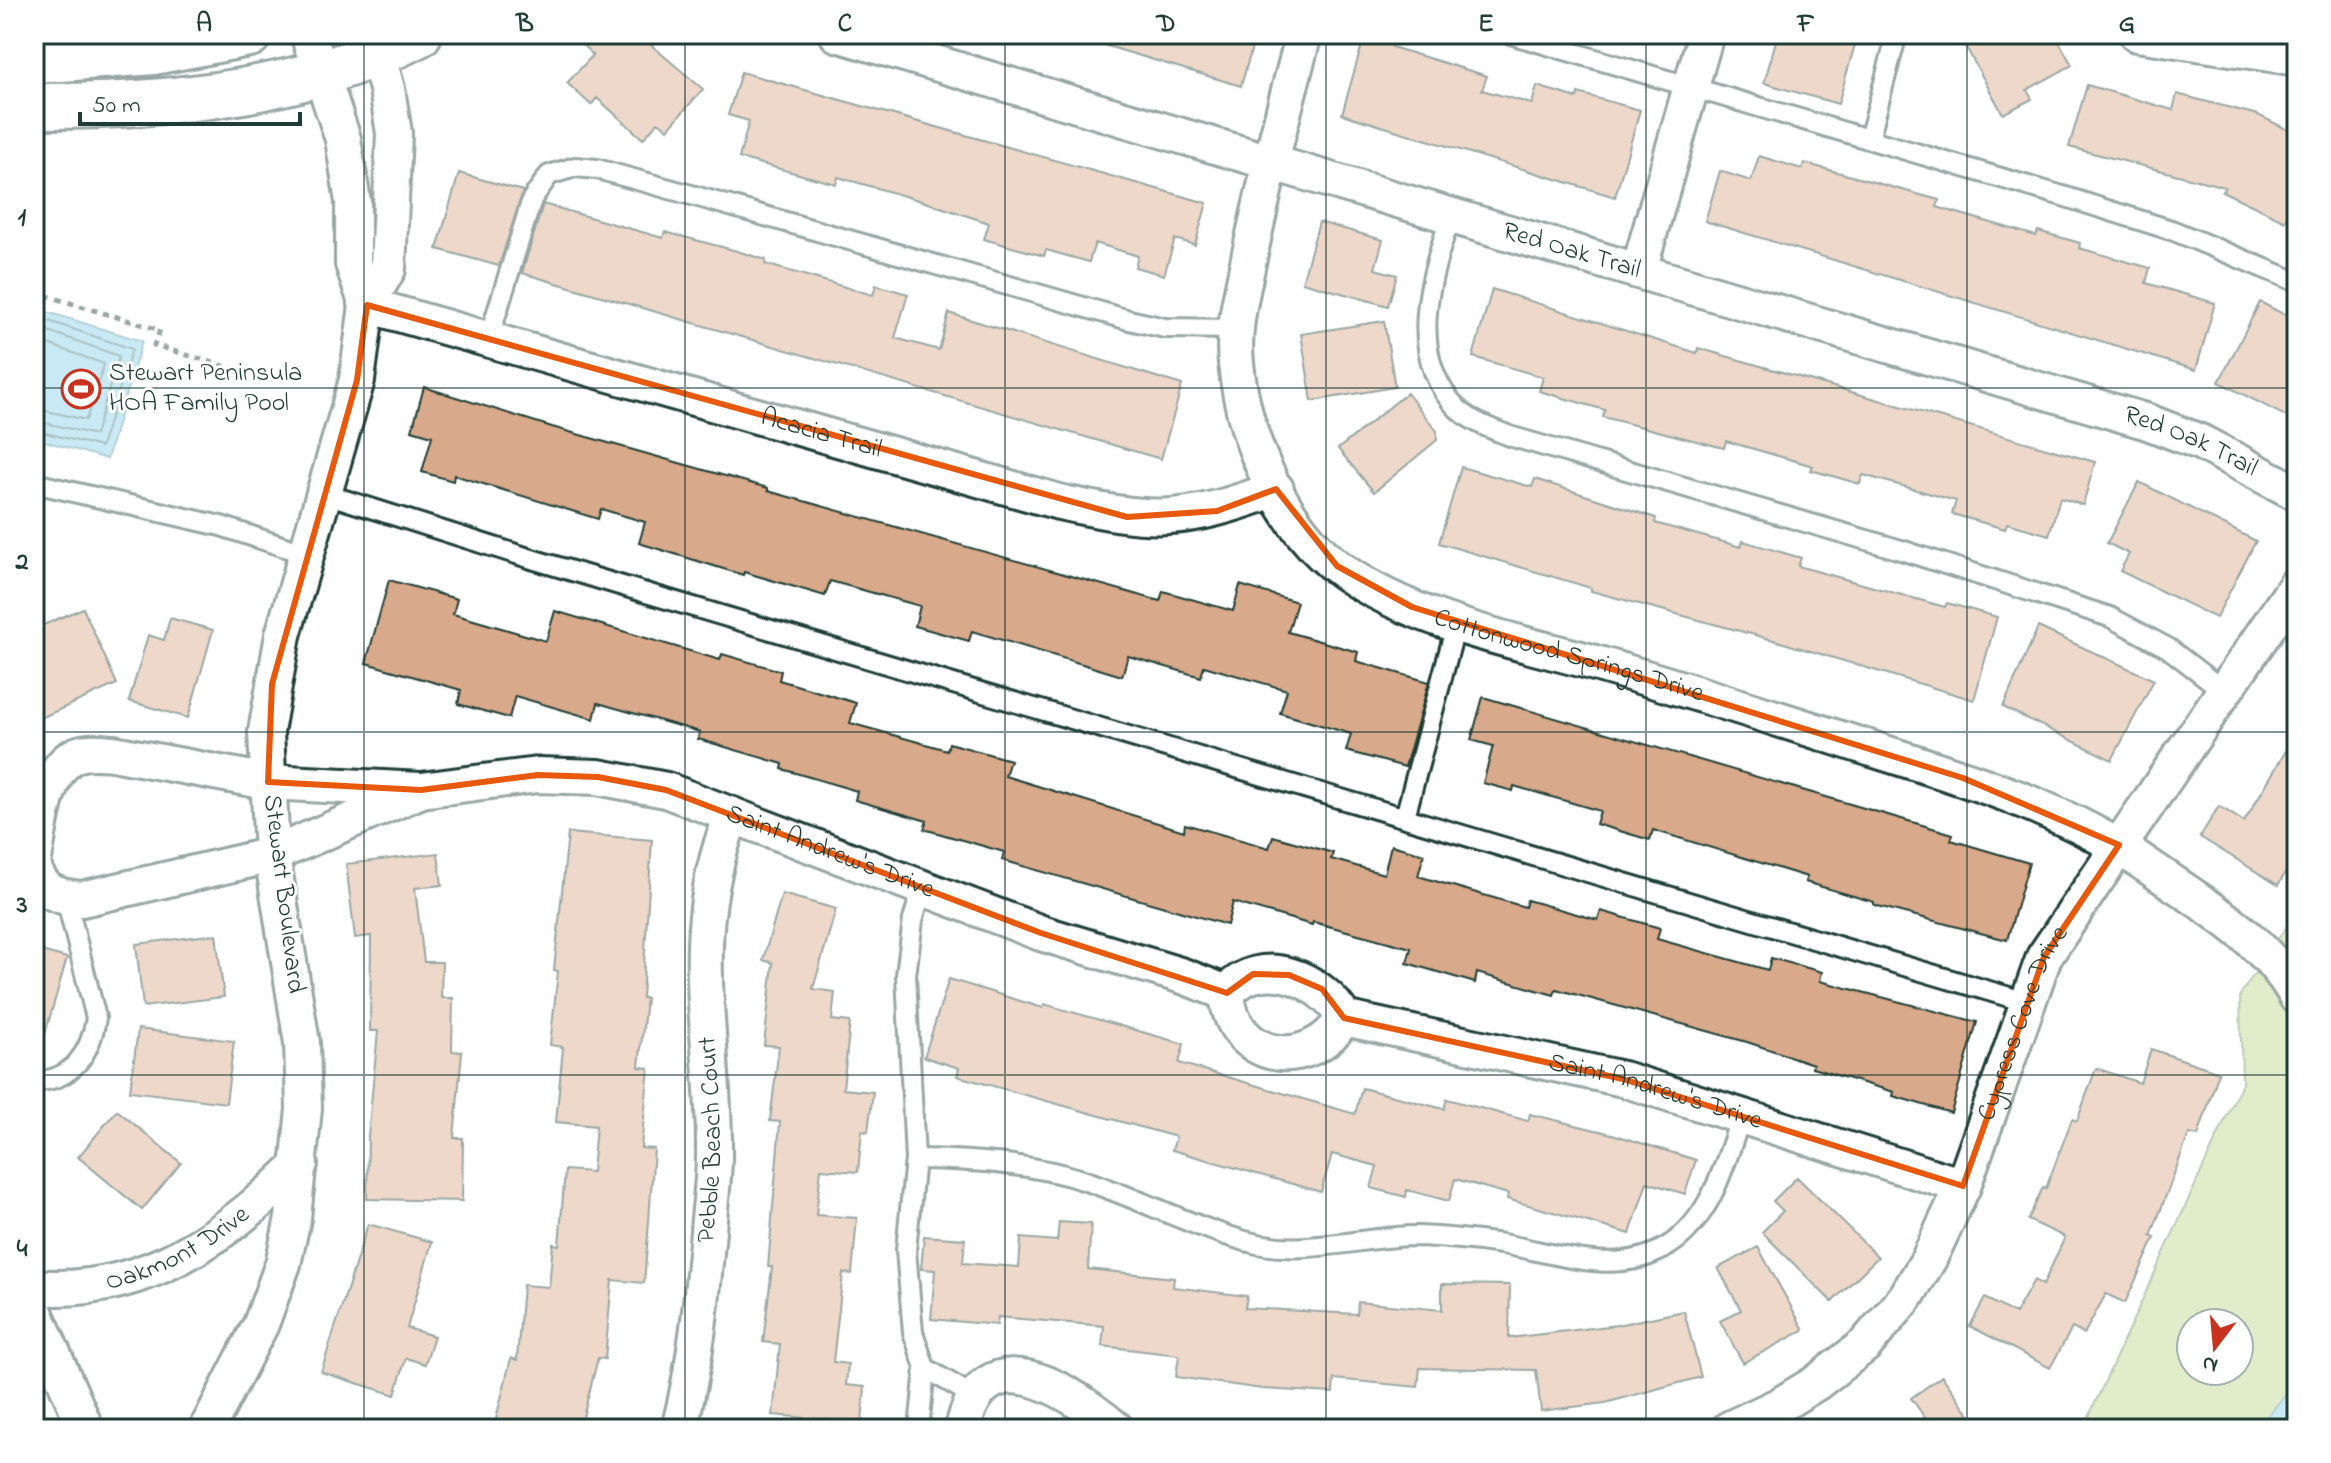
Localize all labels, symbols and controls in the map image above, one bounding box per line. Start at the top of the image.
text: A [196,6,212,44]
text: B [515,6,534,44]
text: C [838,6,852,44]
text: D [1155,6,1176,44]
text: E [1478,6,1494,44]
text: F [1796,6,1815,44]
text: G [2119,6,2135,44]
scale bar [80,76,300,126]
text: 50 m [92,89,141,124]
text: 1 [18,200,27,238]
street label: Red Oak Trail [1498,213,1645,290]
place label: Stewart Peninsula HOA Family Pool [109,355,302,423]
sports icon: Stewart Peninsula HOA Family Pool [60,368,102,410]
street label: Red Oak Trail [2119,397,2264,488]
street label: Acacia Trail [756,399,886,470]
text: 2 [15,544,29,582]
street label: Cottonwood Springs Drive [1429,599,1708,713]
street label: Stewart Boulevard [252,792,314,996]
street label: Saint Andrew's Drive [720,795,940,910]
text: 3 [16,887,28,925]
street label: Cypress Cove Drive [1968,918,2079,1126]
street label: Pebble Beach Court [688,1035,733,1244]
street label: Saint Andrew's Drive [1545,1044,1767,1141]
street label: Oakmont Drive [102,1197,259,1302]
text: 4 [17,1231,28,1269]
north arrow [2175,1307,2255,1387]
text: N [2199,1346,2222,1381]

